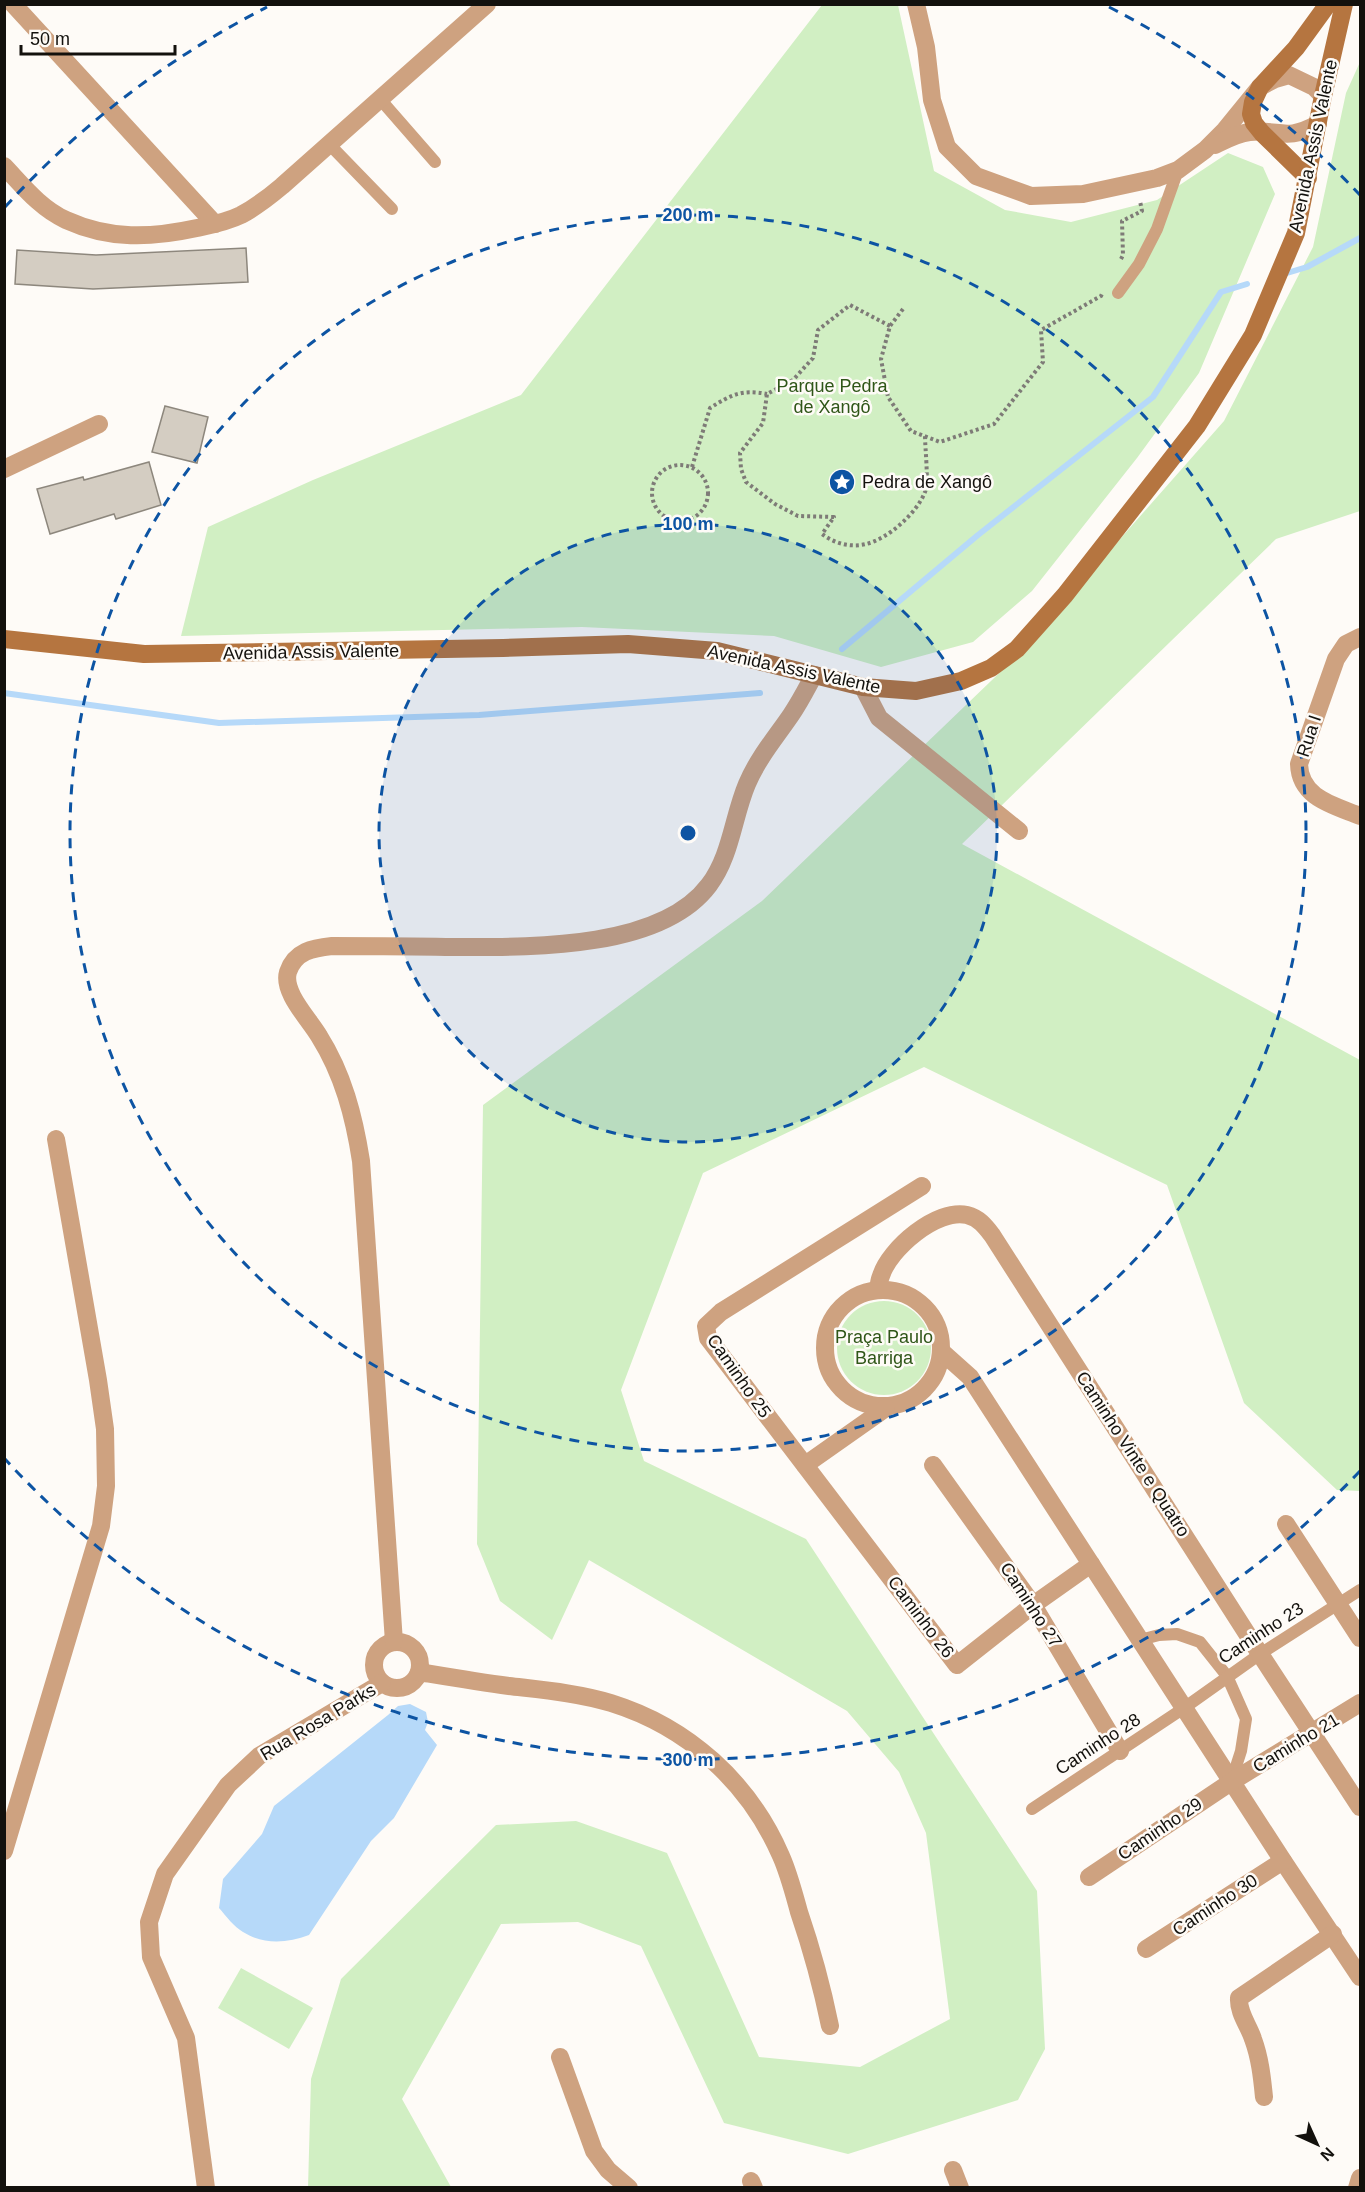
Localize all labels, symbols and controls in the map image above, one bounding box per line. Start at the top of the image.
scale bar [21,18,176,56]
text: 50 m [30,29,70,49]
street label: Avenida Assis Valente [1285,58,1341,234]
text: 200 m [662,205,714,225]
park label: Parque Pedra de Xangô [776,376,889,417]
place icon: Pedra de Xangô [827,467,857,497]
place label: Pedra de Xangô [862,472,992,492]
text: 100 m [662,514,714,534]
street label: Avenida Assis Valente [223,640,399,664]
street label: Avenida Assis Valente [706,641,882,697]
street label: Rua I [1293,712,1325,760]
centre of rings [678,823,698,843]
park label: Praça Paulo Barriga [835,1327,933,1368]
street label: Caminho 25 [703,1331,775,1421]
street label: Caminho Vinte e Quatro [1072,1368,1194,1540]
street label: Caminho 27 [996,1559,1066,1651]
street label: Caminho 26 [884,1572,958,1662]
street label: Caminho 23 [1215,1598,1307,1668]
street label: Rua Rosa Parks [257,1680,379,1764]
street label: Caminho 28 [1052,1709,1144,1779]
street label: Caminho 21 [1249,1709,1343,1777]
text: 300 m [662,1750,714,1770]
street label: Caminho 29 [1114,1794,1206,1864]
street label: Caminho 30 [1169,1870,1261,1940]
north arrow [1287,2114,1347,2174]
text: N [1317,2144,1337,2164]

